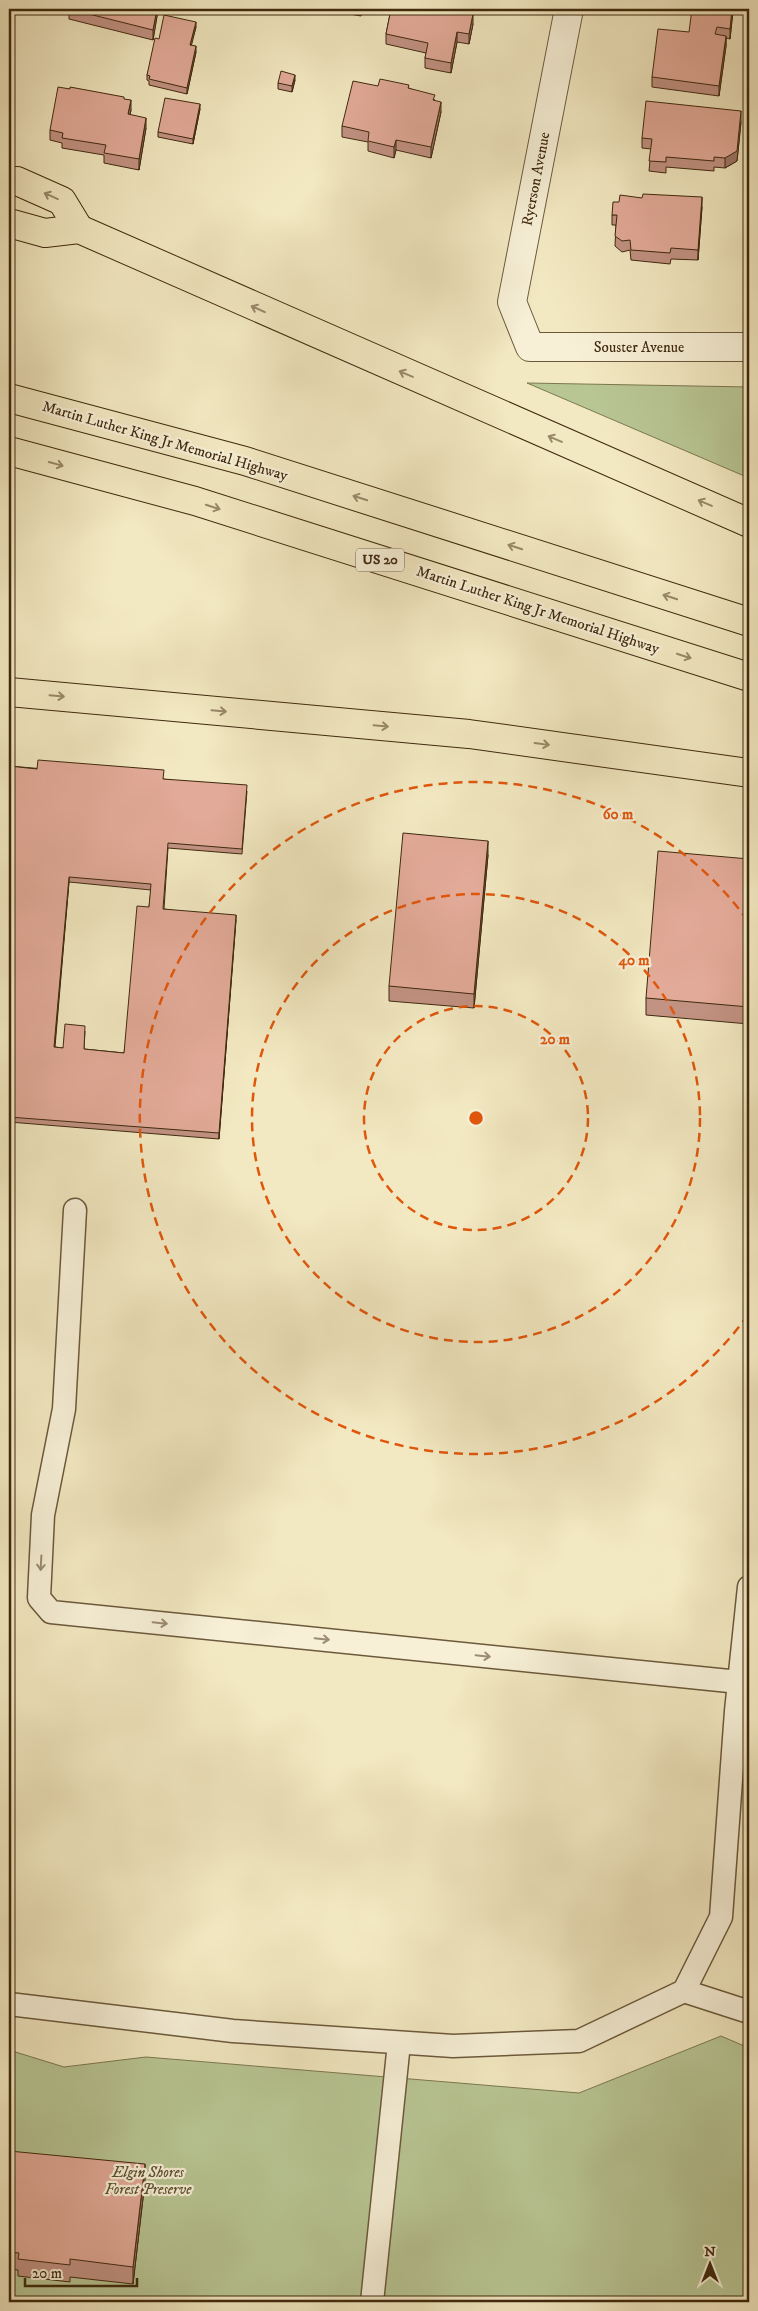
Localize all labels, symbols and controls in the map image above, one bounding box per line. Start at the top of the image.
street label: Ryerson Avenue [518,130,554,228]
one-way arrow [44,191,59,201]
one-way arrow [251,303,266,313]
street label: Souster Avenue [594,338,684,357]
one-way arrow [399,368,414,378]
street label: Martin Luther King Jr Memorial Highway [40,397,291,485]
one-way arrow [548,433,563,443]
one-way arrow [47,460,63,469]
one-way arrow [353,493,368,502]
one-way arrow [697,498,712,507]
one-way arrow [204,502,220,512]
one-way arrow [507,542,523,552]
road number: US 20 [356,548,404,572]
street label: Martin Luther King Jr Memorial Highway [414,562,663,659]
one-way arrow [662,591,678,601]
one-way arrow [676,652,692,661]
one-way arrow [49,692,65,701]
one-way arrow [211,706,227,716]
one-way arrow [373,721,389,731]
one-way arrow [534,739,550,749]
text: 60 m [603,805,634,824]
text: 40 m [617,951,650,970]
text: 20 m [540,1030,571,1049]
centre of rings [467,1109,485,1127]
one-way arrow [36,1555,45,1571]
one-way arrow [152,1618,168,1628]
one-way arrow [313,1635,329,1644]
one-way arrow [475,1651,491,1661]
park label: Elgin Shores Forest Preserve [105,2163,192,2199]
north arrow [686,2238,736,2288]
text: N [704,2243,716,2261]
scale bar [25,2256,138,2288]
text: 20 m [32,2264,62,2283]

